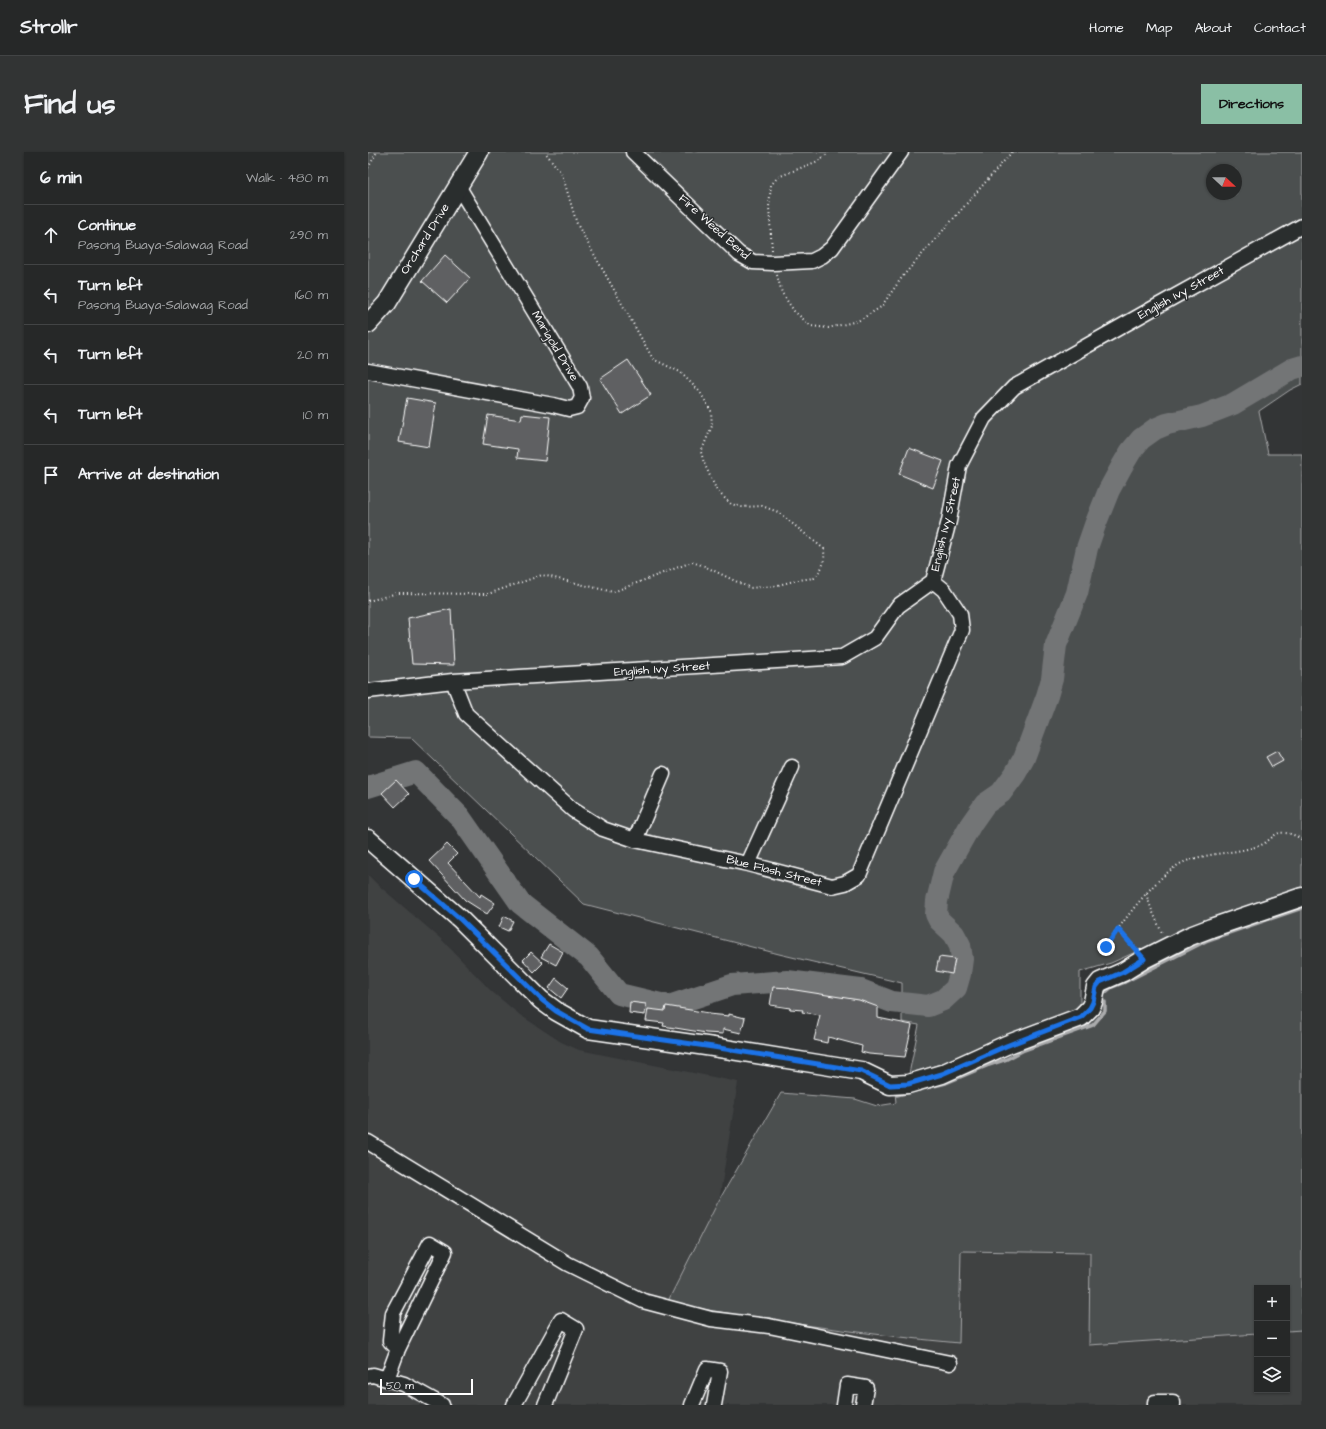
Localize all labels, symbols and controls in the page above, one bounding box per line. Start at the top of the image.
text: Strollr [20,14,78,41]
text: Home [1089,18,1124,38]
text: Map [1146,18,1172,38]
text: About [1194,18,1232,38]
text: Contact [1254,18,1306,38]
button: Directions [1201,84,1302,124]
text: Find us [24,85,115,124]
north arrow [1206,164,1242,200]
text: 6 min [40,166,82,190]
text: Walk · 480 m [246,169,328,187]
street label: Fire Weed Bend [675,190,753,264]
street label: Orchard Drive [396,200,454,278]
text: Continue [78,215,136,236]
icon: ahead [40,224,62,246]
text: 290 m [290,226,328,244]
text: Pasong Buaya-Salawag Road [78,236,248,254]
street label: English Ivy Street [1135,262,1228,325]
text: Turn left [78,275,142,296]
icon: left [40,284,62,306]
text: 160 m [295,286,328,304]
text: Pasong Buaya-Salawag Road [78,296,248,314]
street label: Marigold Drive [526,308,583,385]
icon: left [40,344,62,366]
text: Turn left [78,344,142,365]
text: 20 m [297,346,328,364]
icon: left [40,404,62,426]
text: Turn left [78,404,142,425]
text: 10 m [303,406,328,424]
icon: arrive [40,464,62,486]
text: Arrive at destination [78,464,219,485]
street label: English Ivy Street [927,475,966,573]
street label: English Ivy Street [613,657,711,682]
street label: Blue Flash Street [724,851,824,891]
route start [405,870,423,888]
route end [1097,938,1115,956]
map controls [1254,1285,1290,1393]
button: + [1254,1285,1290,1321]
button: − [1254,1321,1290,1357]
button: layers [1254,1357,1290,1393]
scale bar [380,1377,473,1396]
text: 50 m [386,1378,414,1393]

